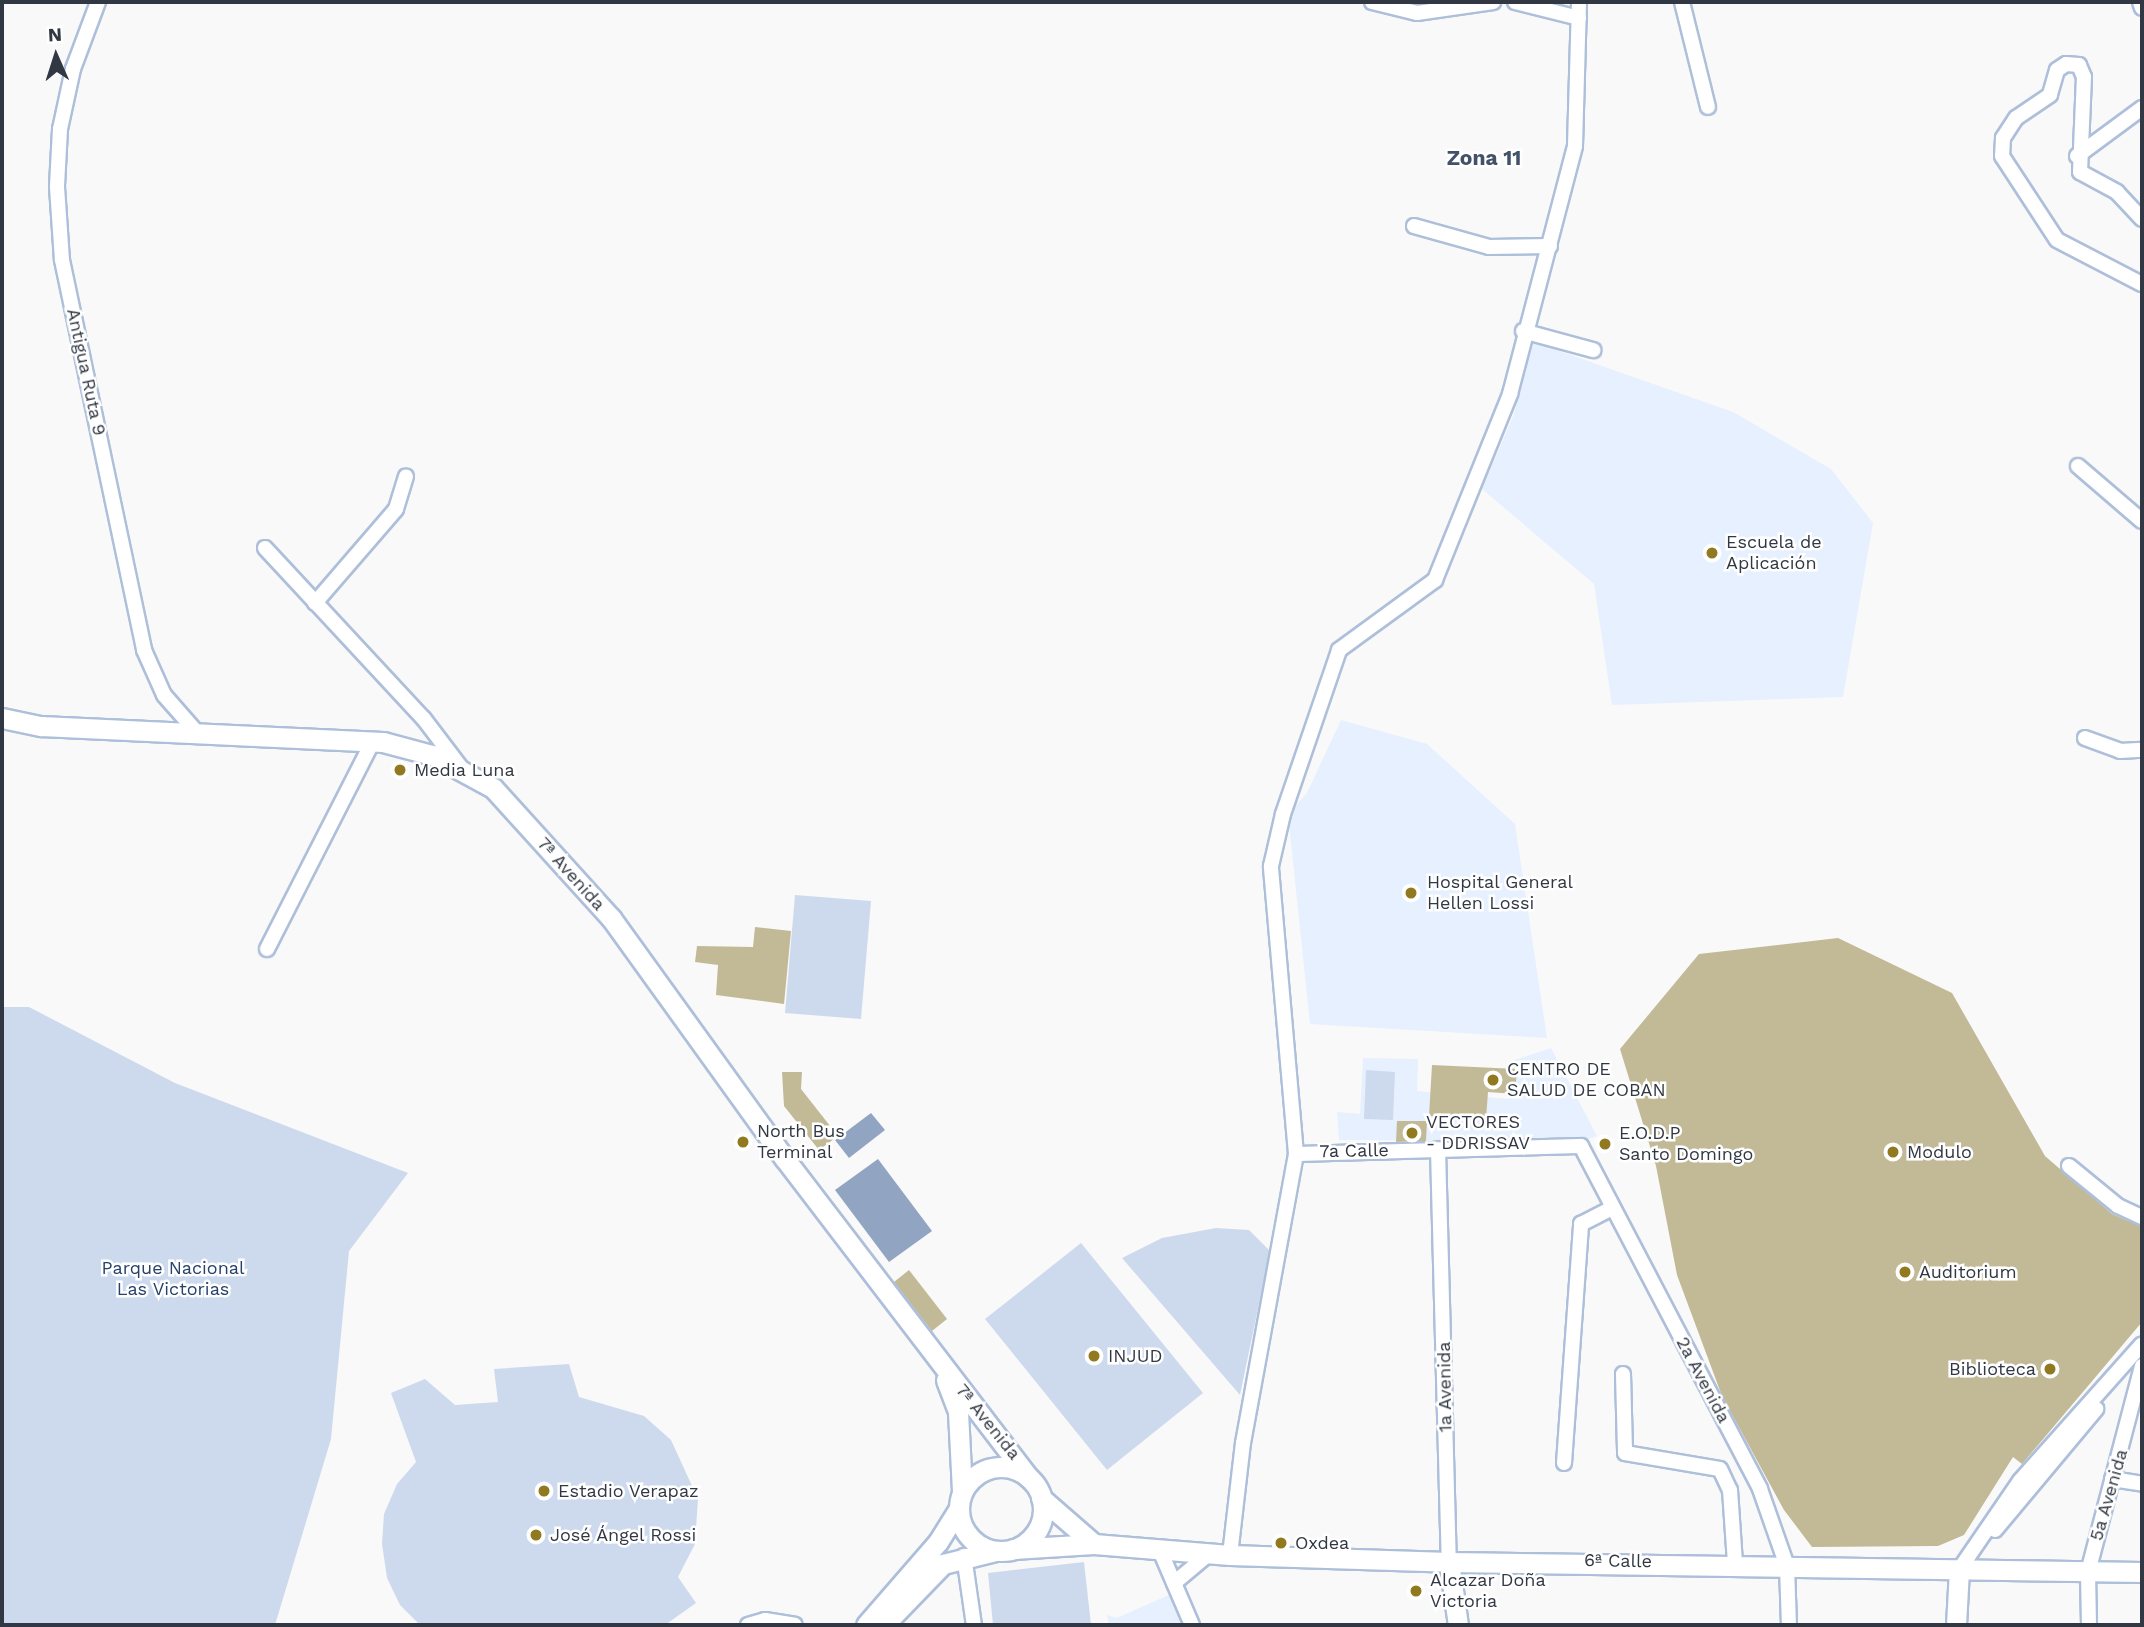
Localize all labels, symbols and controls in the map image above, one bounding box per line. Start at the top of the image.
north arrow [21,21,91,91]
text: N [47,23,63,46]
district label: Zona 11 [1447,145,1521,171]
street label: Antigua Ruta 9 [62,306,110,438]
place label: Escuela de Aplicación [1726,532,1822,574]
marker: Escuela de Aplicación [1704,545,1720,561]
place label: Media Luna [414,759,515,781]
marker: Media Luna [392,762,408,778]
street label: 7ª Avenida [532,833,610,915]
place label: Hospital General Hellen Lossi [1427,872,1574,914]
marker: Hospital General Hellen Lossi [1401,883,1421,903]
place label: CENTRO DE SALUD DE COBAN [1507,1059,1666,1102]
marker: CENTRO DE SALUD DE COBAN [1485,1072,1501,1088]
place label: VECTORES - DDRISSAV [1426,1112,1530,1154]
place label: North Bus Terminal [757,1121,845,1164]
place label: E.O.D.P Santo Domingo [1619,1123,1753,1166]
marker: VECTORES - DDRISSAV [1404,1125,1420,1141]
marker: North Bus Terminal [735,1134,751,1150]
marker: E.O.D.P Santo Domingo [1597,1136,1613,1152]
street label: 7a Calle [1319,1140,1389,1162]
place label: Modulo [1907,1141,1972,1163]
marker: Modulo [1885,1144,1901,1160]
park label: Parque Nacional Las Victorias [102,1258,244,1300]
place label: Auditorium [1919,1261,2017,1283]
marker: Auditorium [1897,1264,1913,1280]
street label: 2a Avenida [1671,1333,1735,1427]
street label: 1a Avenida [1433,1341,1457,1433]
place label: INJUD [1108,1345,1162,1367]
marker: INJUD [1086,1348,1102,1364]
place label: Biblioteca [1949,1358,2036,1380]
marker: Biblioteca [2042,1361,2058,1377]
street label: 7ª Avenida [951,1380,1025,1464]
street label: 5a Avenida [2085,1446,2133,1544]
place label: Estadio Verapaz [558,1480,699,1502]
marker: Estadio Verapaz [536,1483,552,1499]
place label: José Ángel Rossi [550,1524,698,1546]
marker: José Ángel Rossi [528,1527,544,1543]
place label: Oxdea [1295,1532,1349,1554]
marker: Oxdea [1273,1535,1289,1551]
street label: 6ª Calle [1584,1550,1652,1572]
place label: Alcazar Doña Victoria [1430,1570,1546,1612]
marker: Alcazar Doña Victoria [1408,1583,1424,1599]

